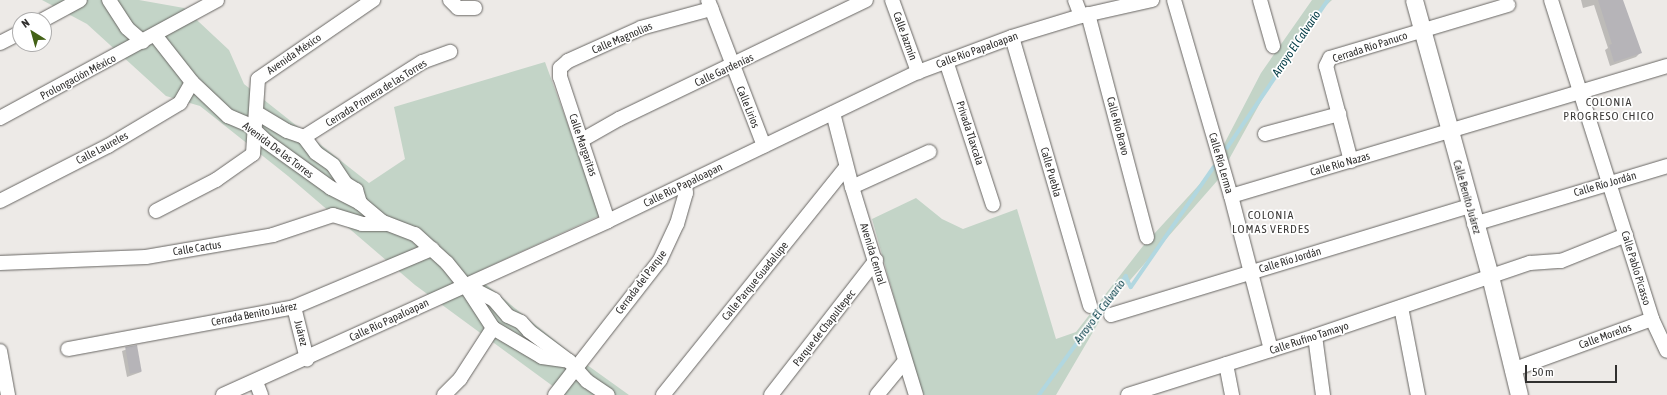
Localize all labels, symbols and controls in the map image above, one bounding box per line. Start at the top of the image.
water label: Arroyo El Calvario [1270,8,1324,80]
street label: Calle Jazmín [890,10,920,62]
north arrow [12,12,52,52]
text: N [19,16,32,30]
street label: Calle Magnolias [590,19,654,57]
street label: Calle Río Papaloapan [934,29,1020,71]
street label: Cerrada Río Panuco [1331,29,1409,65]
street label: Avenida México [264,31,324,77]
street label: Prolongación México [38,51,118,103]
street label: Calle Gardenías [692,51,756,89]
street label: Cerrada Primera de las Torres [323,56,429,130]
street label: Calle Lirios [734,84,762,130]
street label: Calle Río Bravo [1104,95,1132,157]
district label: COLONIA PROGRESO CHICO [1563,96,1655,124]
street label: Privada Tlaxcala [953,99,987,167]
street label: Calle Margaritas [566,112,600,178]
street label: Avenida De las Torres [240,119,316,181]
street label: Calle Laureles [74,129,130,167]
street label: Calle Río Lerma [1206,131,1236,195]
street label: Calle Puebla [1038,146,1064,198]
street label: Calle Río Nazas [1309,149,1371,179]
street label: Calle Benito Juárez [1450,159,1484,235]
street label: Calle Río Papaloapan [641,160,725,210]
street label: Calle Río Jordán [1572,169,1638,199]
district label: COLONIA LOMAS VERDES [1232,209,1310,237]
street label: Avenida Central [857,221,889,287]
street label: Calle Pablo Picasso [1618,229,1654,307]
street label: Calle Cactus [172,238,222,258]
street label: Calle Parque Guadalupe [719,239,791,323]
street label: Calle Río Jordán [1257,244,1323,276]
street label: Cerrada del Parque [613,247,669,317]
water label: Arroyo El Calvario [1071,277,1129,347]
street label: Parque de Chapultepec [790,287,858,369]
street label: Calle Río Papaloapan [347,296,431,344]
street label: Cerrada Benito Juárez [210,299,298,329]
street label: Juárez [291,319,311,347]
street label: Calle Rufino Tamayo [1268,319,1350,357]
street label: Calle Morelos [1577,320,1633,352]
scale bar [1527,357,1619,383]
text: 50 m [1532,365,1554,379]

